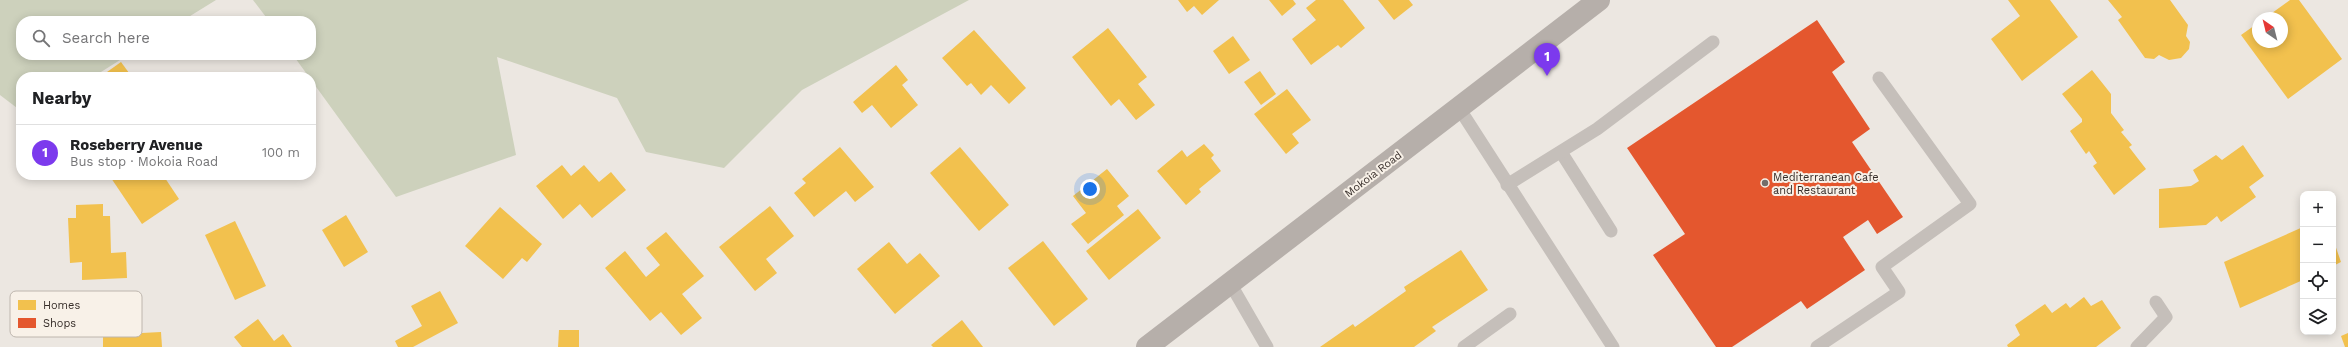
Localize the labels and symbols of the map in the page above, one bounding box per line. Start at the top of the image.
north arrow [2252,12,2288,48]
pin: 1 [1534,43,1560,76]
street label: Mokoia Road [1342,149,1404,200]
place label: Mediterranean Cafe and Restaurant [1773,171,1879,197]
marker: Mediterranean Cafe and Restaurant [1760,178,1770,188]
your location [1080,179,1100,199]
legend [10,291,142,337]
text: Homes [43,299,80,312]
text: Shops [43,317,76,330]

